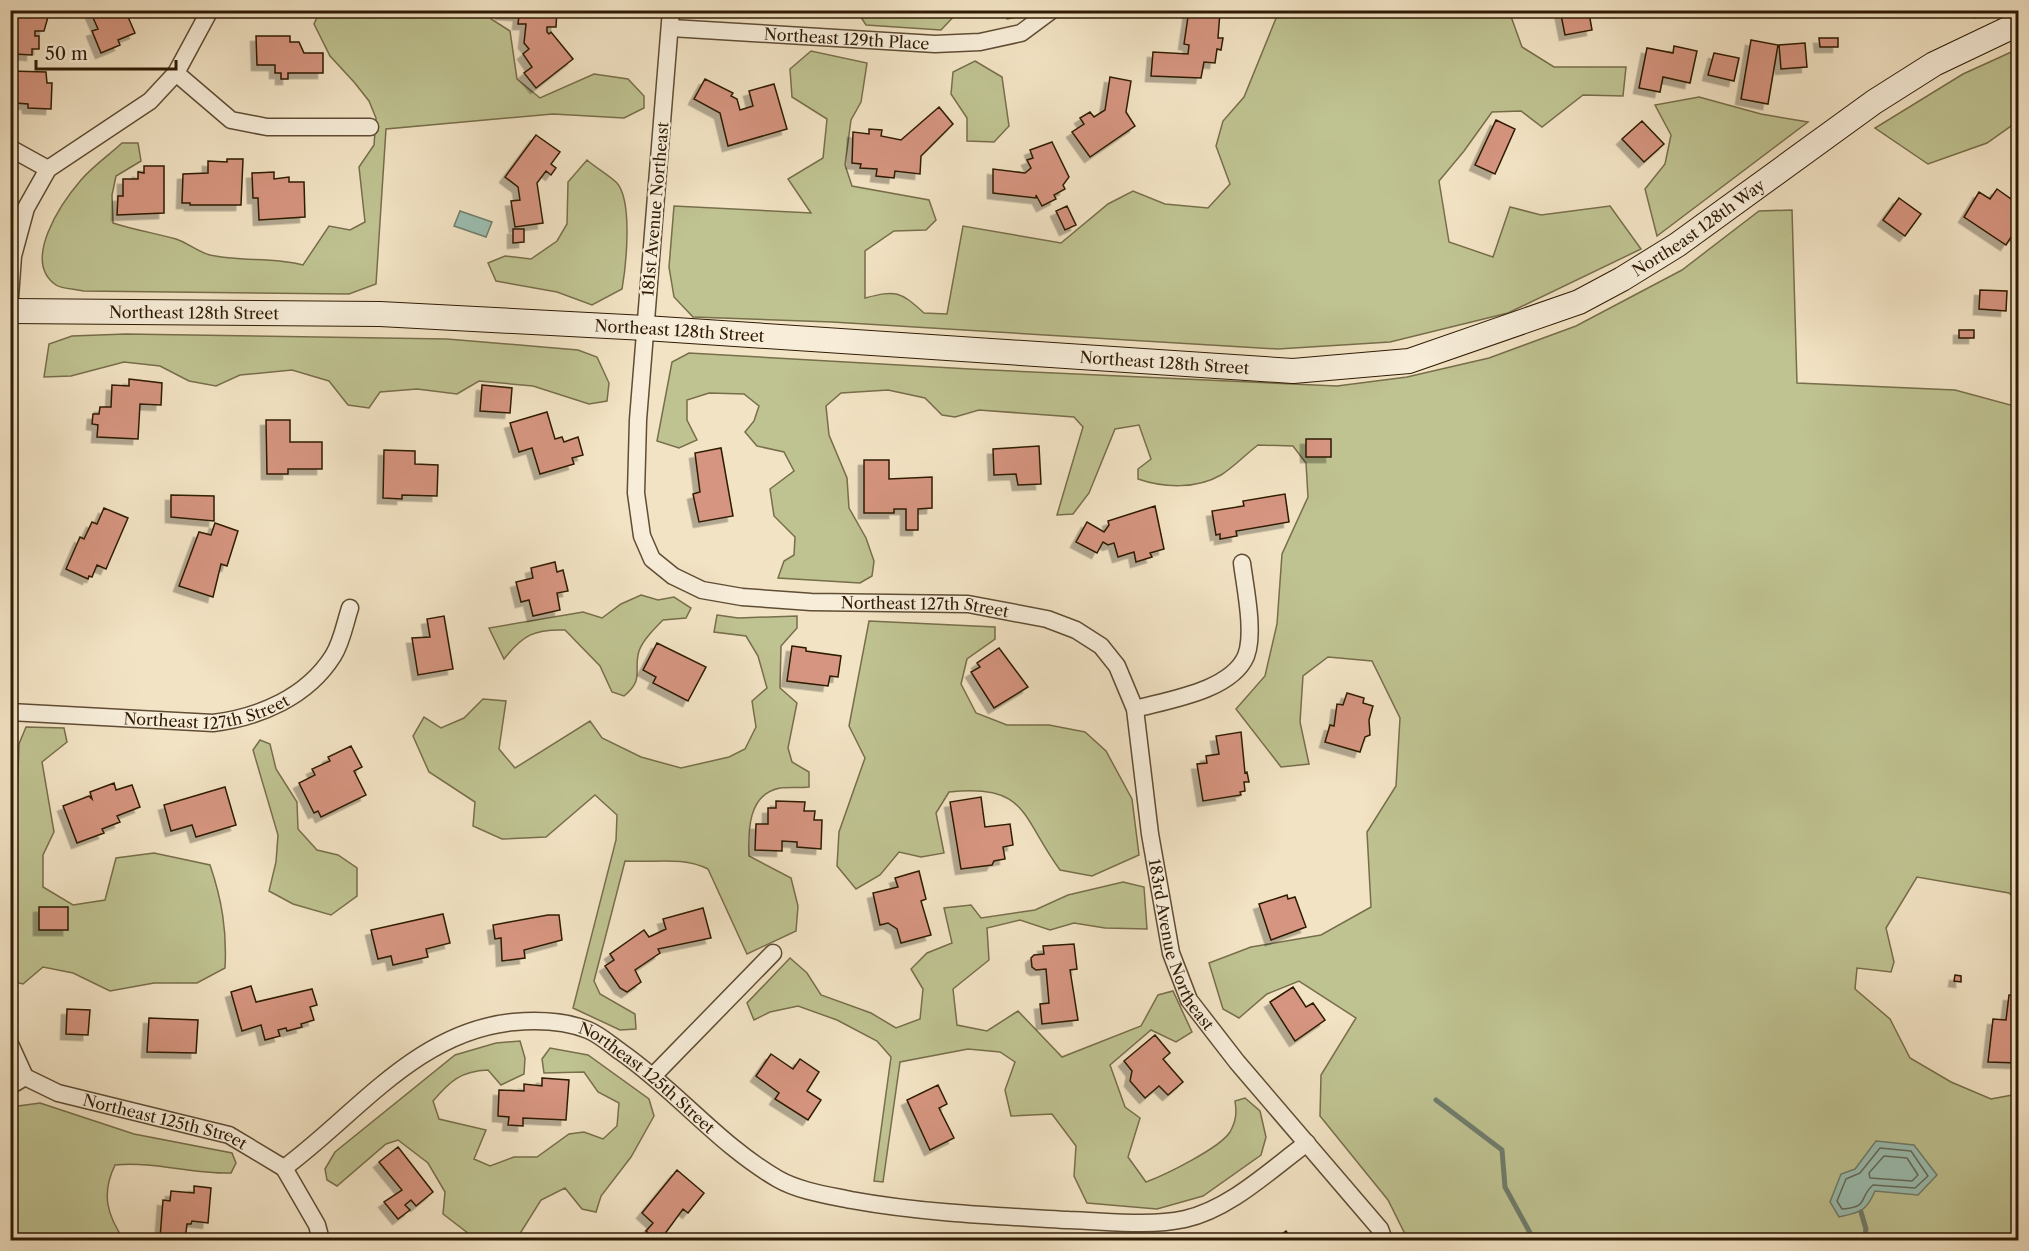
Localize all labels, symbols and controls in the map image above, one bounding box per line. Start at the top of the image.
street label: Northeast 129th Place [763,24,930,54]
scale bar [36,33,176,71]
text: 50 m [45,43,88,65]
street label: 181st Avenue Northeast [637,121,673,297]
street label: Northeast 128th Way [1628,174,1769,280]
street label: Northeast 128th Street [109,302,279,323]
street label: Northeast 128th Street [594,315,765,346]
street label: Northeast 128th Street [1079,347,1250,378]
street label: Northeast 127th Street [841,592,1011,622]
street label: Northeast 127th Street [123,690,293,733]
street label: 183rd Avenue Northeast [1145,857,1219,1034]
street label: Northeast 125th Street [576,1017,719,1138]
street label: Northeast 125th Street [81,1090,251,1154]

